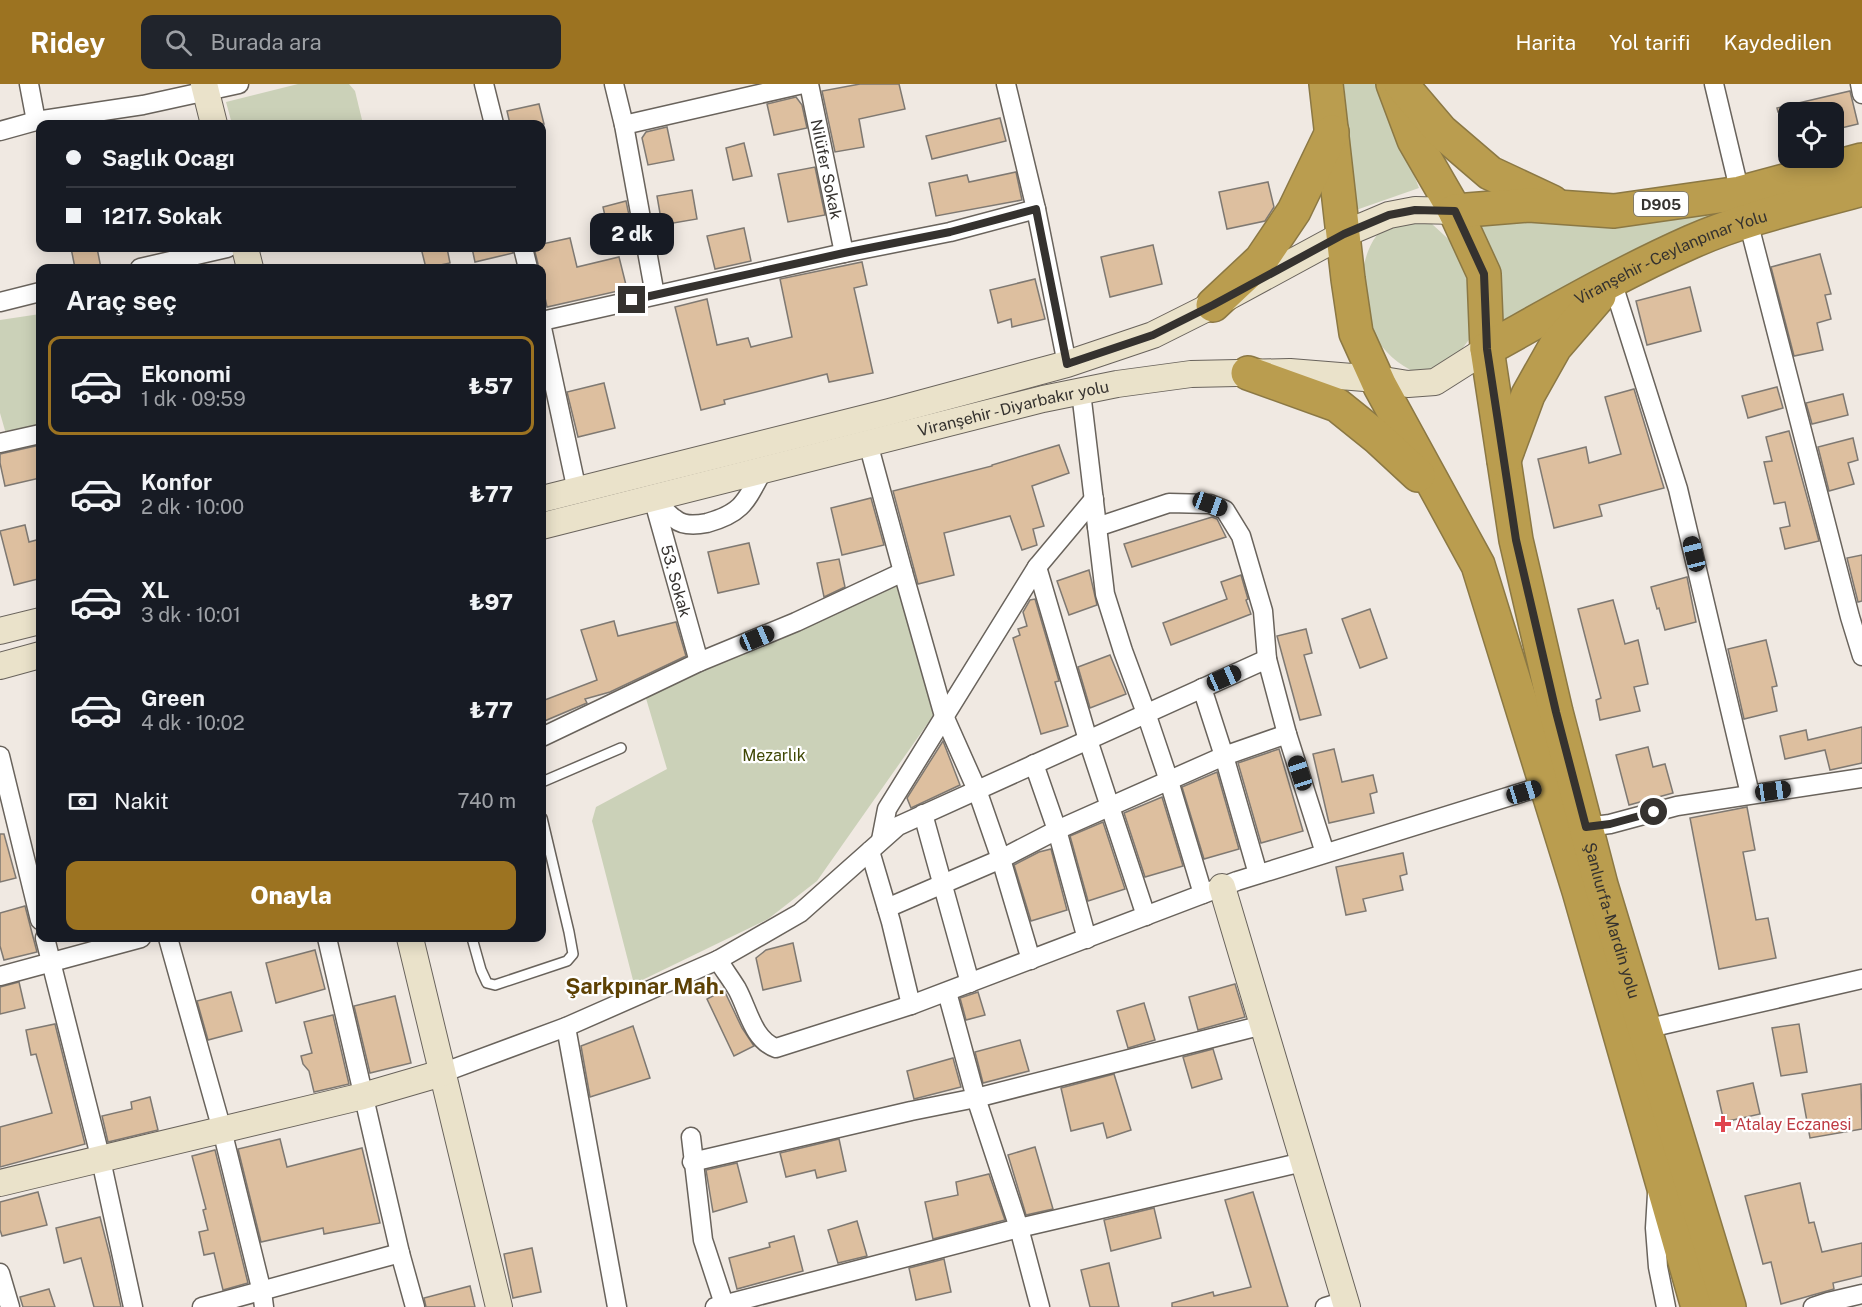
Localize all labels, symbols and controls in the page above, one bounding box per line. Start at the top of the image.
search box [141,15,561,69]
text: Ridey [30,26,105,59]
icon: search [162,26,195,59]
text: Burada ara [210,29,322,55]
text: Harita [1516,30,1576,55]
text: Yol tarifi [1609,30,1690,55]
text: Kaydedilen [1723,30,1832,55]
map controls [1778,102,1844,168]
button: locate [1778,102,1844,168]
street label: Nilüfer Sokak [807,117,846,221]
text: Saglık Ocagı [102,145,235,171]
road number: D905 [1634,192,1688,216]
text: 1217. Sokak [102,203,222,229]
street label: Viranşehir - Ceylanpınar Yolu [1571,206,1769,308]
callout: 2 dk [590,213,674,255]
text: 2 dk [611,222,653,246]
text: Araç seç [66,284,177,316]
route end [618,286,645,313]
icon: car [69,359,123,413]
text: Ekonomi [141,361,231,387]
text: ₺57 [468,373,513,399]
street label: Viranşehir - Diyarbakır yolu [916,376,1111,440]
text: 1 dk · 09:59 [141,387,246,411]
icon: car [69,467,123,521]
text: Konfor [141,469,212,495]
text: ₺77 [470,481,513,507]
car [1190,489,1230,519]
text: 2 dk · 10:00 [141,495,244,519]
car [1681,534,1707,574]
street label: 53. Sokak [657,543,695,619]
icon: car [69,575,123,629]
text: XL [141,577,169,603]
text: ₺97 [469,589,513,615]
text: 3 dk · 10:01 [141,603,241,627]
car [737,623,777,653]
car [1204,662,1244,694]
icon: car [69,683,123,737]
text: Green [141,685,205,711]
text: ₺77 [470,697,513,723]
text: 4 dk · 10:02 [141,711,245,735]
park label: Mezarlık [742,746,806,765]
car [1286,753,1314,793]
car [1504,778,1544,806]
car [1754,780,1792,802]
icon: cash [66,785,99,818]
text: Nakit [114,788,169,814]
text: 740 m [458,789,516,813]
route start [1640,798,1667,825]
street label: Şanlıurfa-Mardin yolu [1581,840,1644,1001]
button: Onayla [66,861,516,930]
district label: Şarkpınar Mah. [565,973,725,999]
place label: Atalay Eczanesi [1735,1115,1851,1134]
marker: Atalay Eczanesi [1716,1117,1730,1131]

